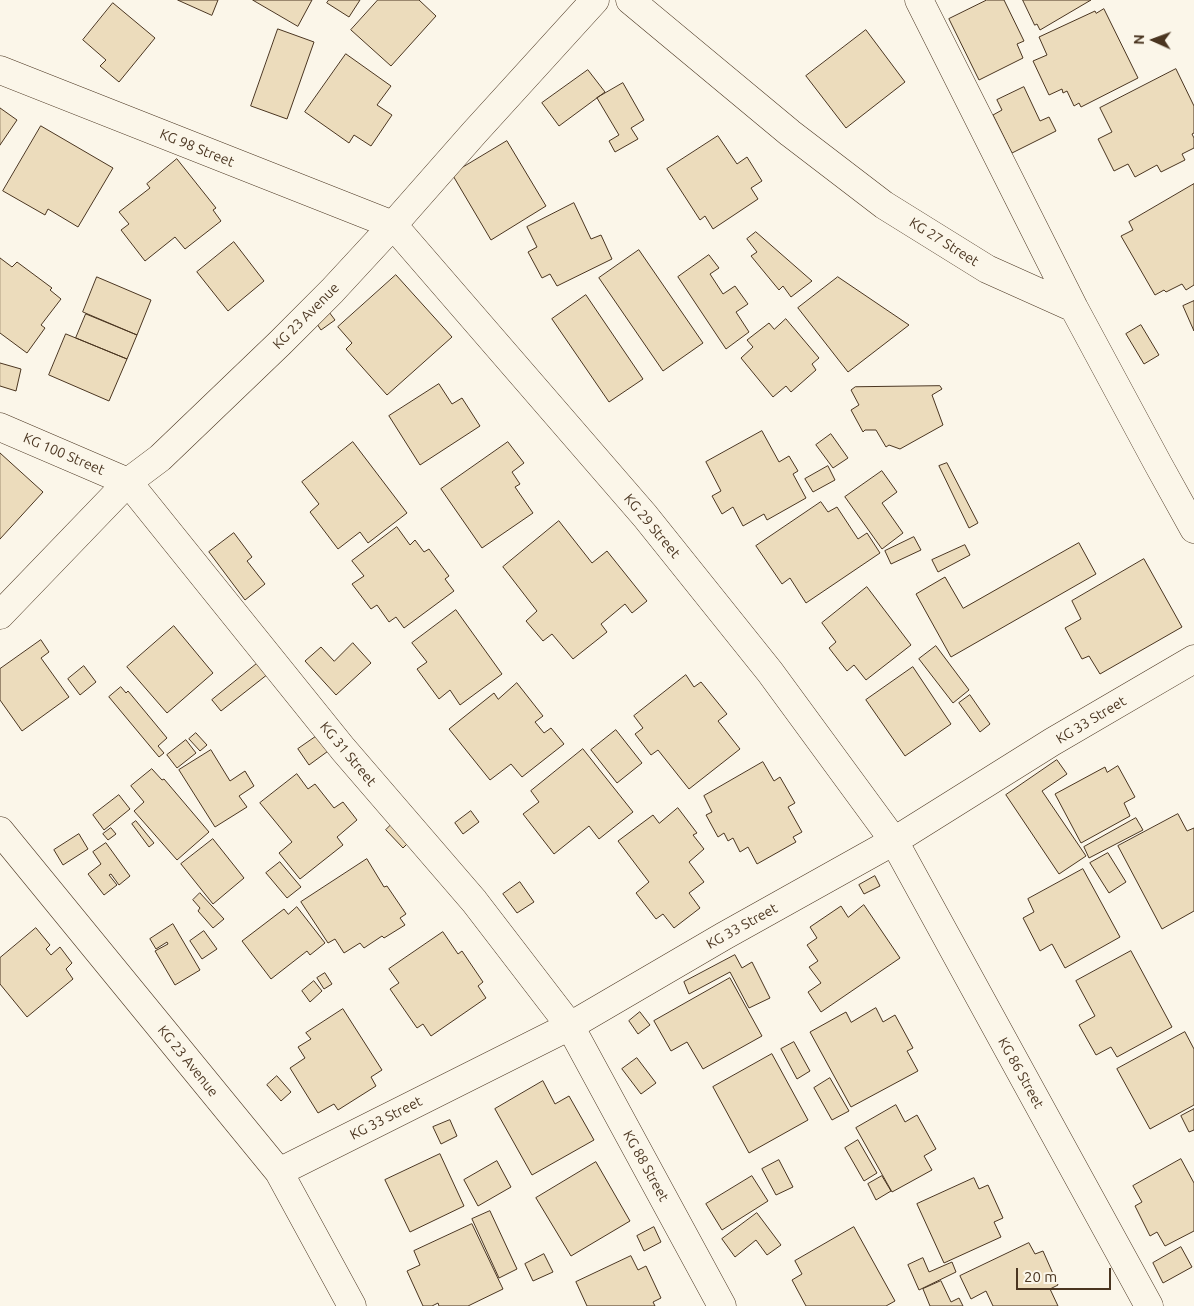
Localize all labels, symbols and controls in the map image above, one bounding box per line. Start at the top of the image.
north arrow [1129,15,1179,65]
text: N [1131,34,1147,45]
street label: KG 98 Street [157,125,237,171]
street label: KG 27 Street [906,214,982,270]
street label: KG 23 Avenue [269,279,343,353]
street label: KG 100 Street [21,429,107,479]
street label: KG 29 Street [620,490,684,562]
street label: KG 33 Street [1053,693,1129,747]
street label: KG 31 Street [316,718,380,790]
street label: KG 33 Street [704,900,780,952]
street label: KG 23 Avenue [154,1022,222,1100]
street label: KG 86 Street [995,1035,1047,1111]
street label: KG 33 Street [347,1093,425,1143]
street label: KG 88 Street [620,1128,672,1204]
scale bar [1019,1258,1114,1290]
text: 20 m [1024,1268,1057,1285]

